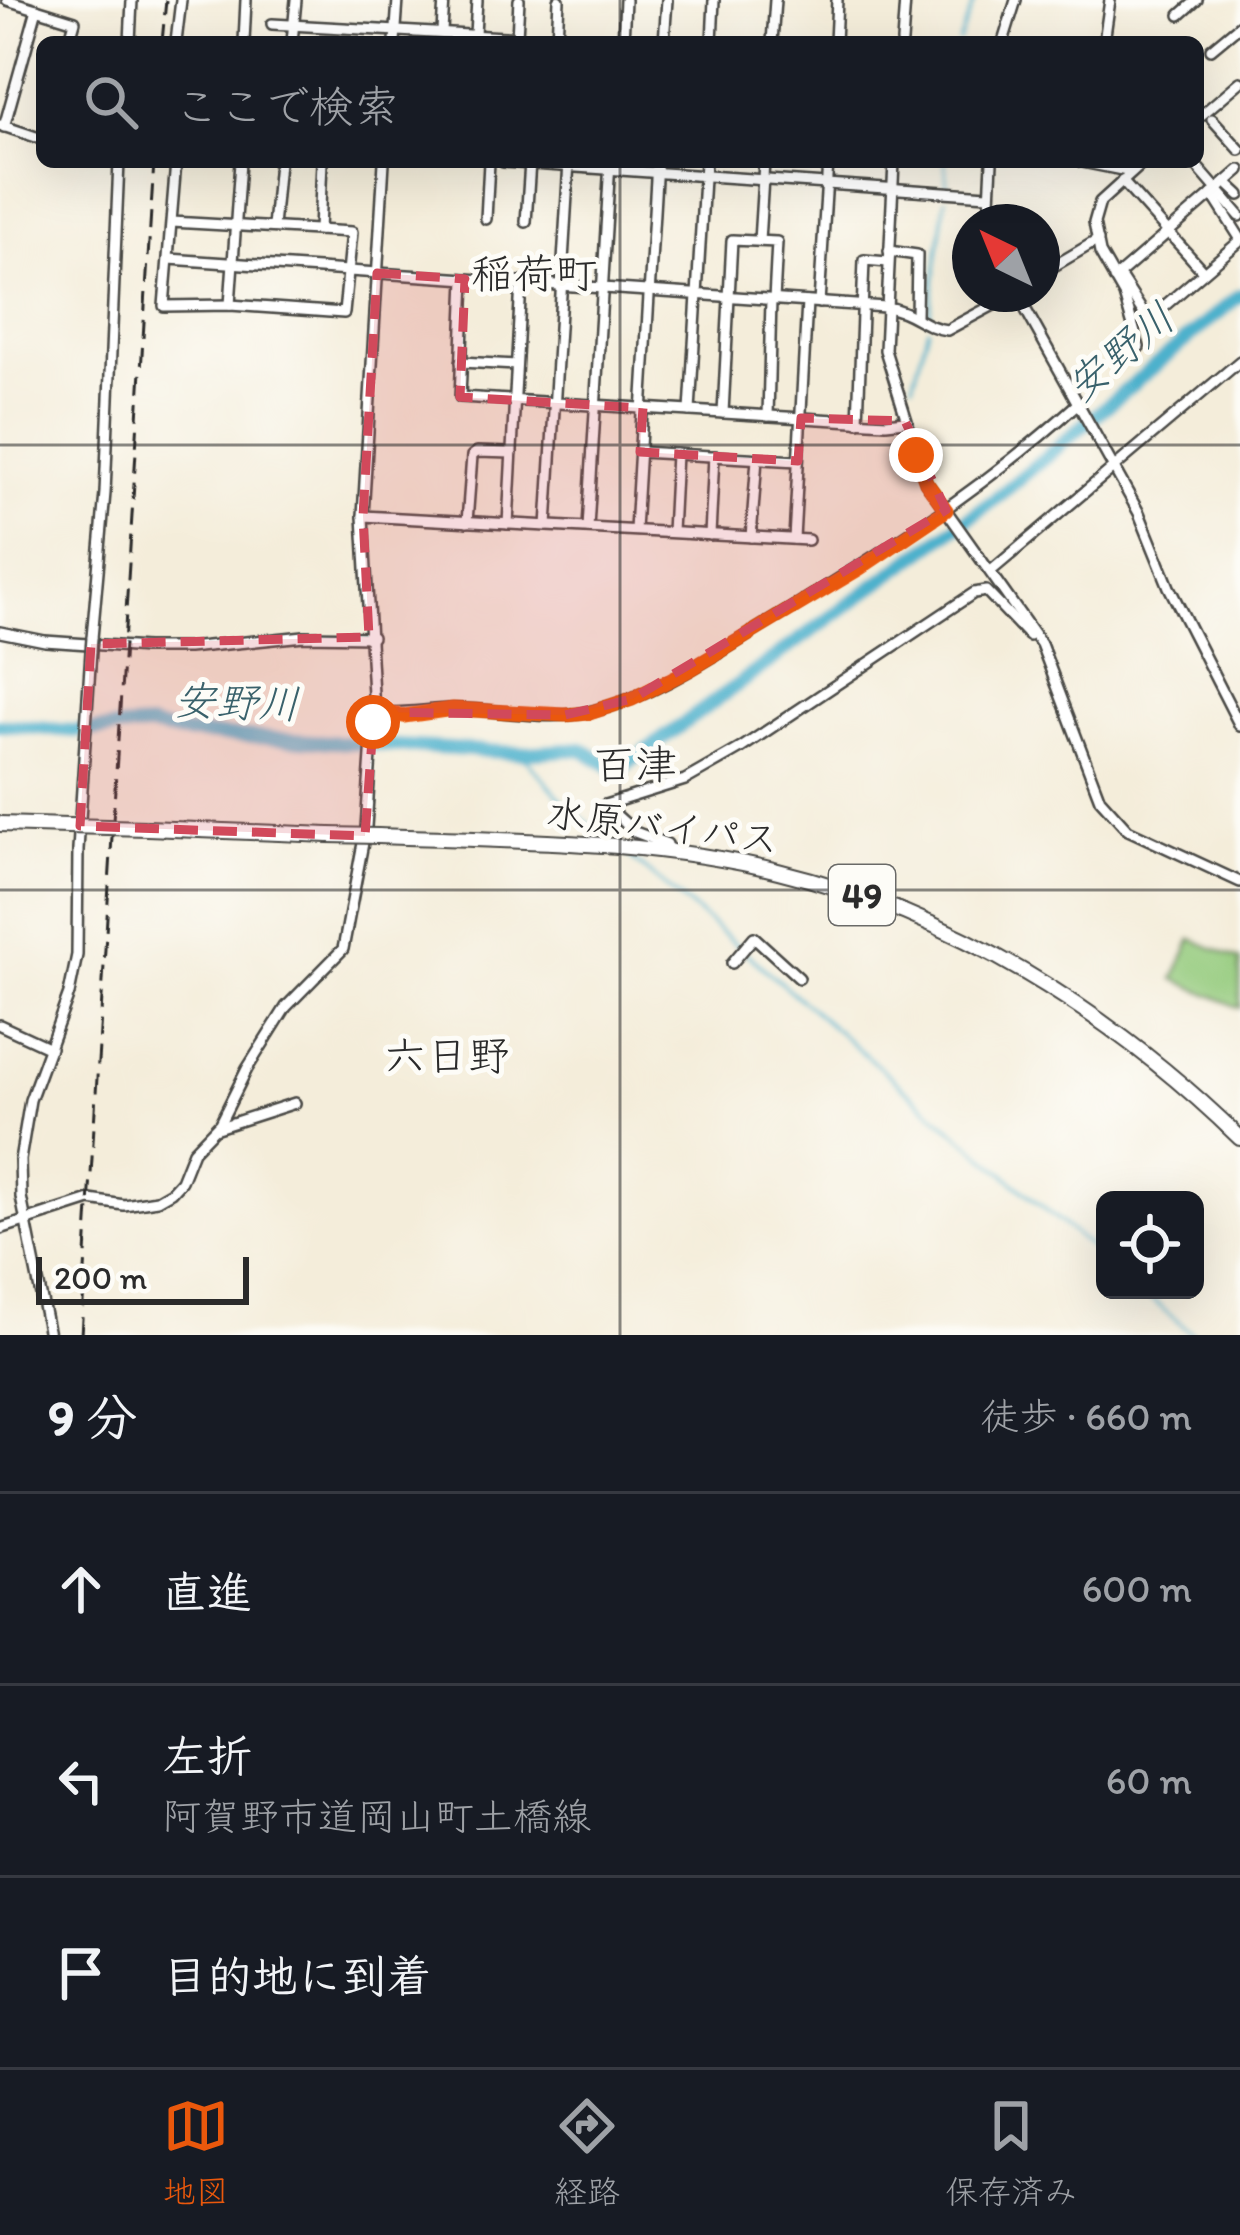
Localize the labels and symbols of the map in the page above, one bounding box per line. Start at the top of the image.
north arrow [952,204,1060,312]
district label: 稲荷町 [471,248,597,299]
water label: 安野川 [1055,292,1185,412]
route end [889,428,943,482]
water label: 安野川 [173,674,301,730]
route start [346,695,400,749]
district label: 百津 [593,739,677,790]
street label: 水原バイパス [544,788,782,864]
road number: 49 [829,865,895,925]
district label: 六日野 [384,1030,510,1081]
scale bar [36,1251,249,1304]

